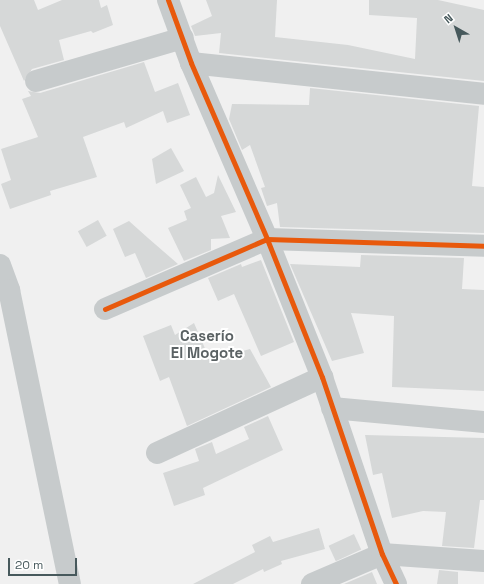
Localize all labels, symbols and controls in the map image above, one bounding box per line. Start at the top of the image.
north arrow [436,8,476,48]
text: N [441,11,456,26]
district label: Caserío El Mogote [171,326,243,361]
scale bar [10,550,79,576]
text: 20 m [15,557,43,573]

